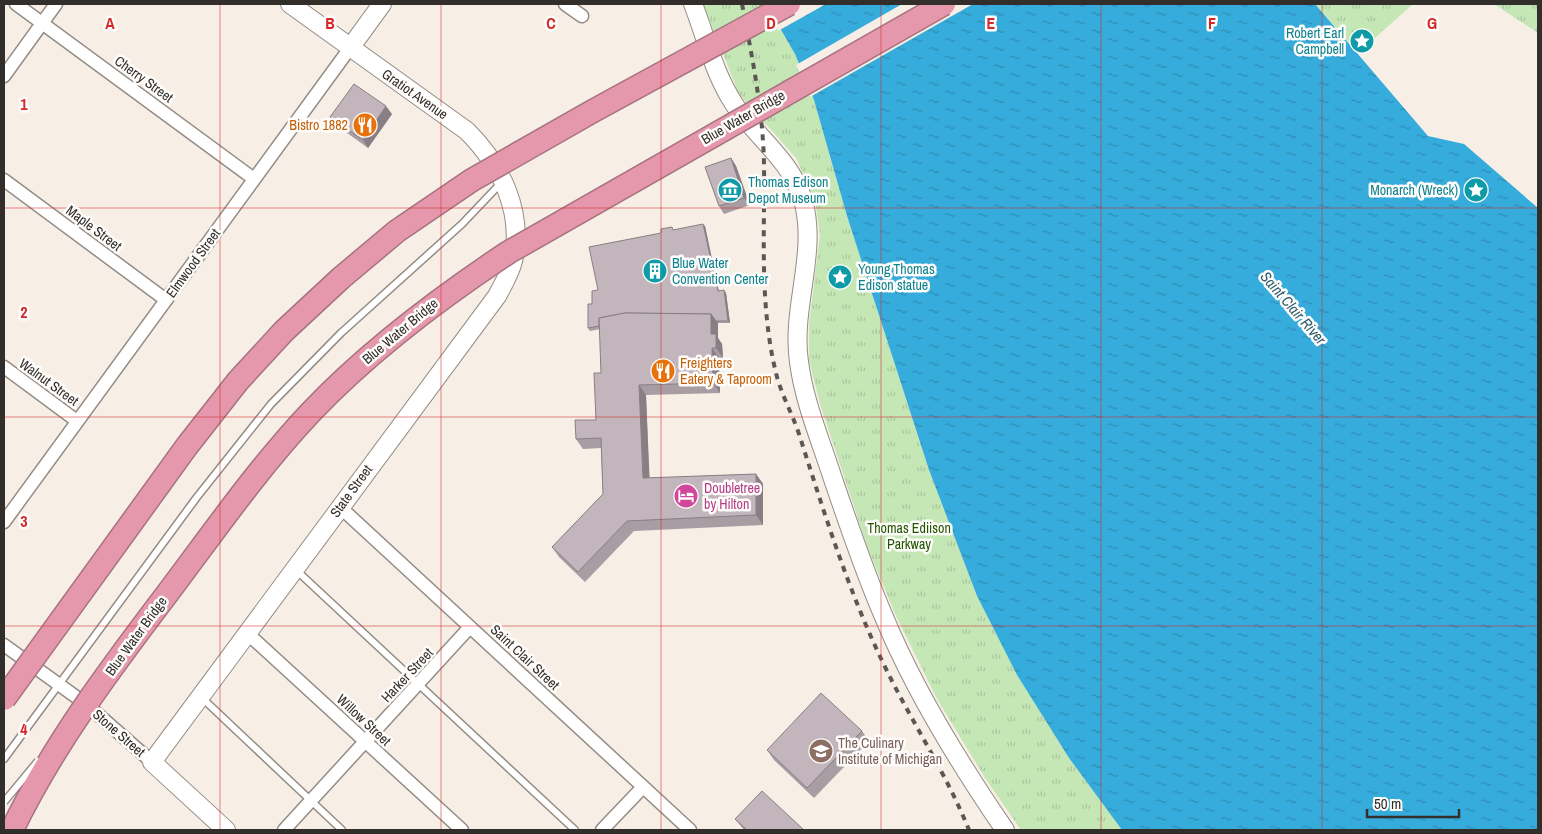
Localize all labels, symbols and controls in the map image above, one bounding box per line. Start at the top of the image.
text: A [105,12,115,34]
text: B [325,12,335,34]
text: C [546,12,556,34]
text: D [766,12,776,34]
text: E [987,12,996,34]
text: F [1208,12,1216,34]
text: G [1427,12,1437,34]
place label: Robert Earl Campbell [1286,24,1344,58]
place icon: Robert Earl Campbell [1349,28,1375,54]
street label: Cherry Street [111,52,177,106]
street label: Gratiot Avenue [379,65,451,123]
street label: Blue Water Bridge [698,86,788,148]
text: 1 [20,93,28,115]
restaurant icon: Bistro 1882 [352,112,378,138]
place label: Bistro 1882 [289,116,348,134]
place label: Thomas Edison Depot Museum [748,173,828,207]
museum icon: Thomas Edison Depot Museum [717,177,743,203]
place icon: Monarch (Wreck) [1463,177,1489,203]
place label: Monarch (Wreck) [1370,181,1458,199]
street label: Maple Street [63,201,125,255]
street label: Elmwood Street [162,225,224,301]
place label: Blue Water Convention Center [672,254,769,288]
building icon: Blue Water Convention Center [642,258,668,284]
place label: Young Thomas Edison statue [858,260,935,294]
place icon: Young Thomas Edison statue [827,264,853,290]
water label: Saint Clair River [1256,266,1332,350]
street label: Blue Water Bridge [358,294,442,368]
text: 2 [20,301,28,323]
street label: Walnut Street [16,354,82,410]
place label: Freighters Eatery & Taproom [680,354,772,388]
restaurant icon: Freighters Eatery & Taproom [650,358,676,384]
street label: State Street [326,461,376,521]
place label: Doubletree by Hilton [704,479,760,513]
hotel icon: Doubletree by Hilton [673,483,699,509]
text: 3 [20,510,28,532]
park label: Thomas Ediison Parkway [867,519,951,553]
street label: Blue Water Bridge [101,593,171,679]
street label: Saint Clair Street [487,620,563,694]
street label: Harker Street [377,644,437,706]
street label: Willow Street [333,690,395,750]
street label: Stone Street [89,705,149,761]
text: 4 [20,718,28,740]
place label: The Culinary Institute of Michigan [838,734,942,768]
school or university icon: The Culinary Institute of Michigan [808,738,834,764]
scale bar [1367,786,1460,818]
text: 50 m [1374,793,1401,814]

